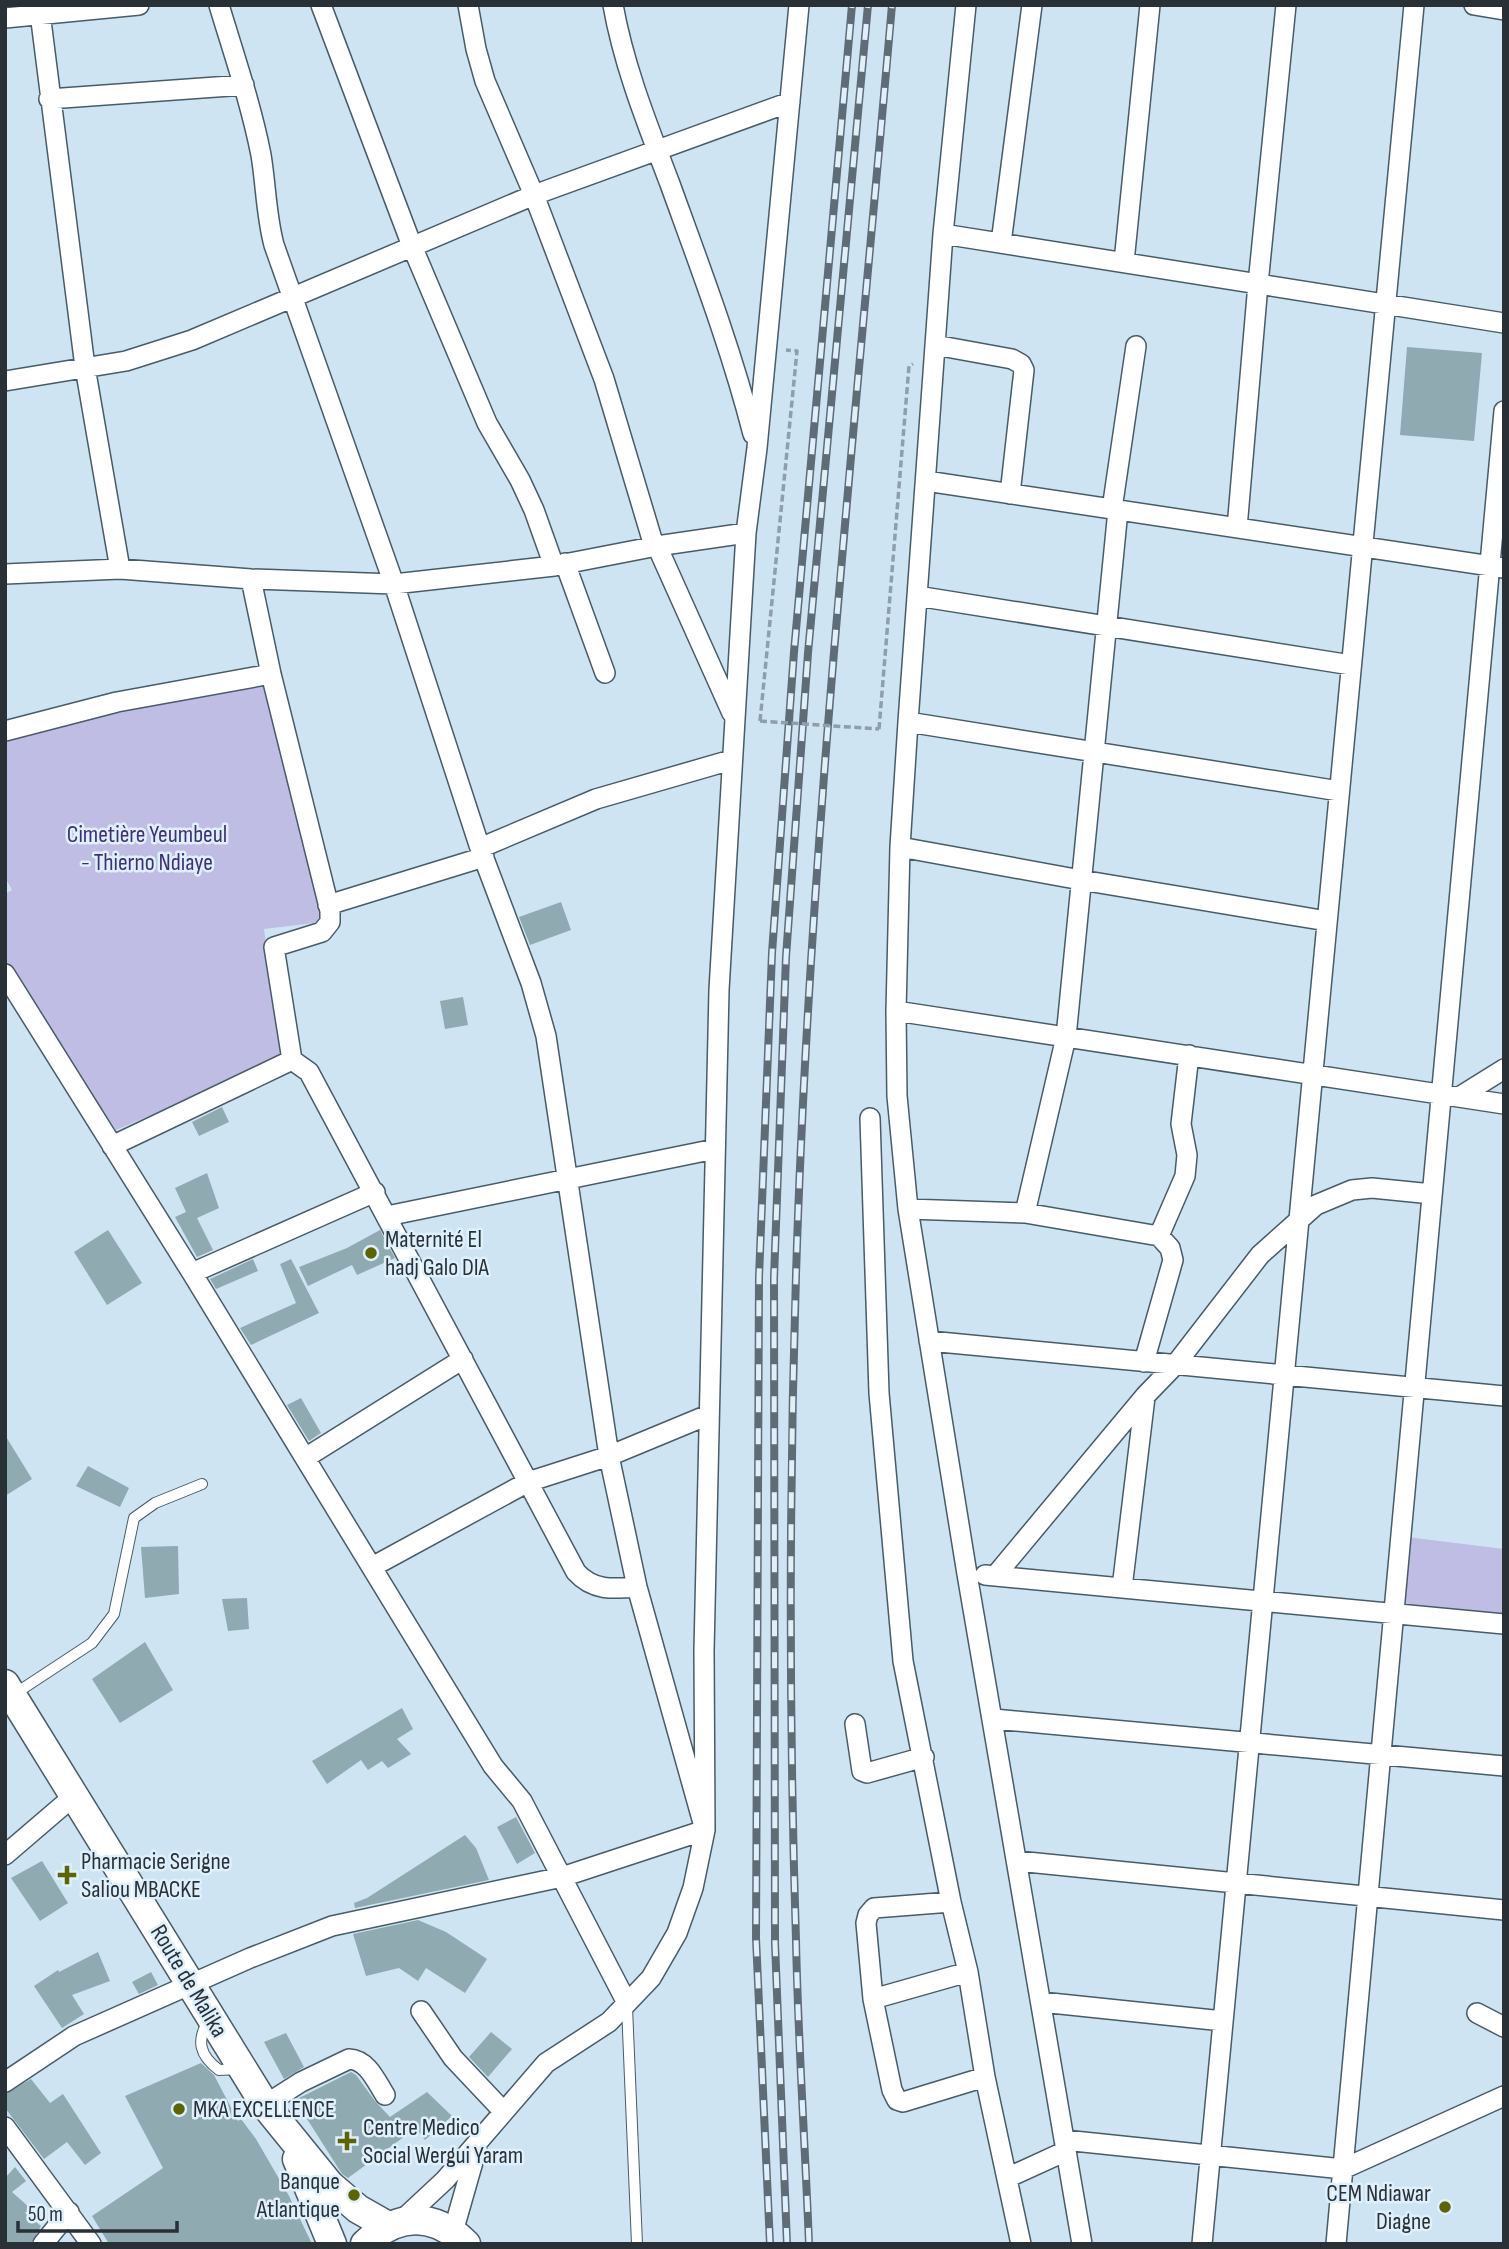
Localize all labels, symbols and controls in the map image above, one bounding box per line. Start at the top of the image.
park label: Cimetière Yeumbeul - Thierno Ndiaye [67,820,227,877]
place label: Maternité El hadj Galo DIA [385,1225,490,1282]
marker: Maternité El hadj Galo DIA [363,1245,379,1261]
place label: Pharmacie Serigne Saliou MBACKE [81,1847,230,1904]
marker: Pharmacie Serigne Saliou MBACKE [59,1867,75,1883]
street label: Route de Malika [144,1919,234,2043]
place label: MKA EXCELLENCE [193,2095,335,2124]
marker: MKA EXCELLENCE [171,2101,187,2117]
place label: Centre Medico Social Wergui Yaram [363,2113,523,2170]
marker: Centre Medico Social Wergui Yaram [337,2131,357,2151]
place label: Banque Atlantique [256,2167,340,2224]
place label: CEM Ndiawar Diagne [1326,2179,1431,2236]
marker: Banque Atlantique [346,2187,362,2203]
scale bar [18,2190,177,2234]
marker: CEM Ndiawar Diagne [1437,2199,1453,2215]
text: 50 m [28,2202,63,2227]

